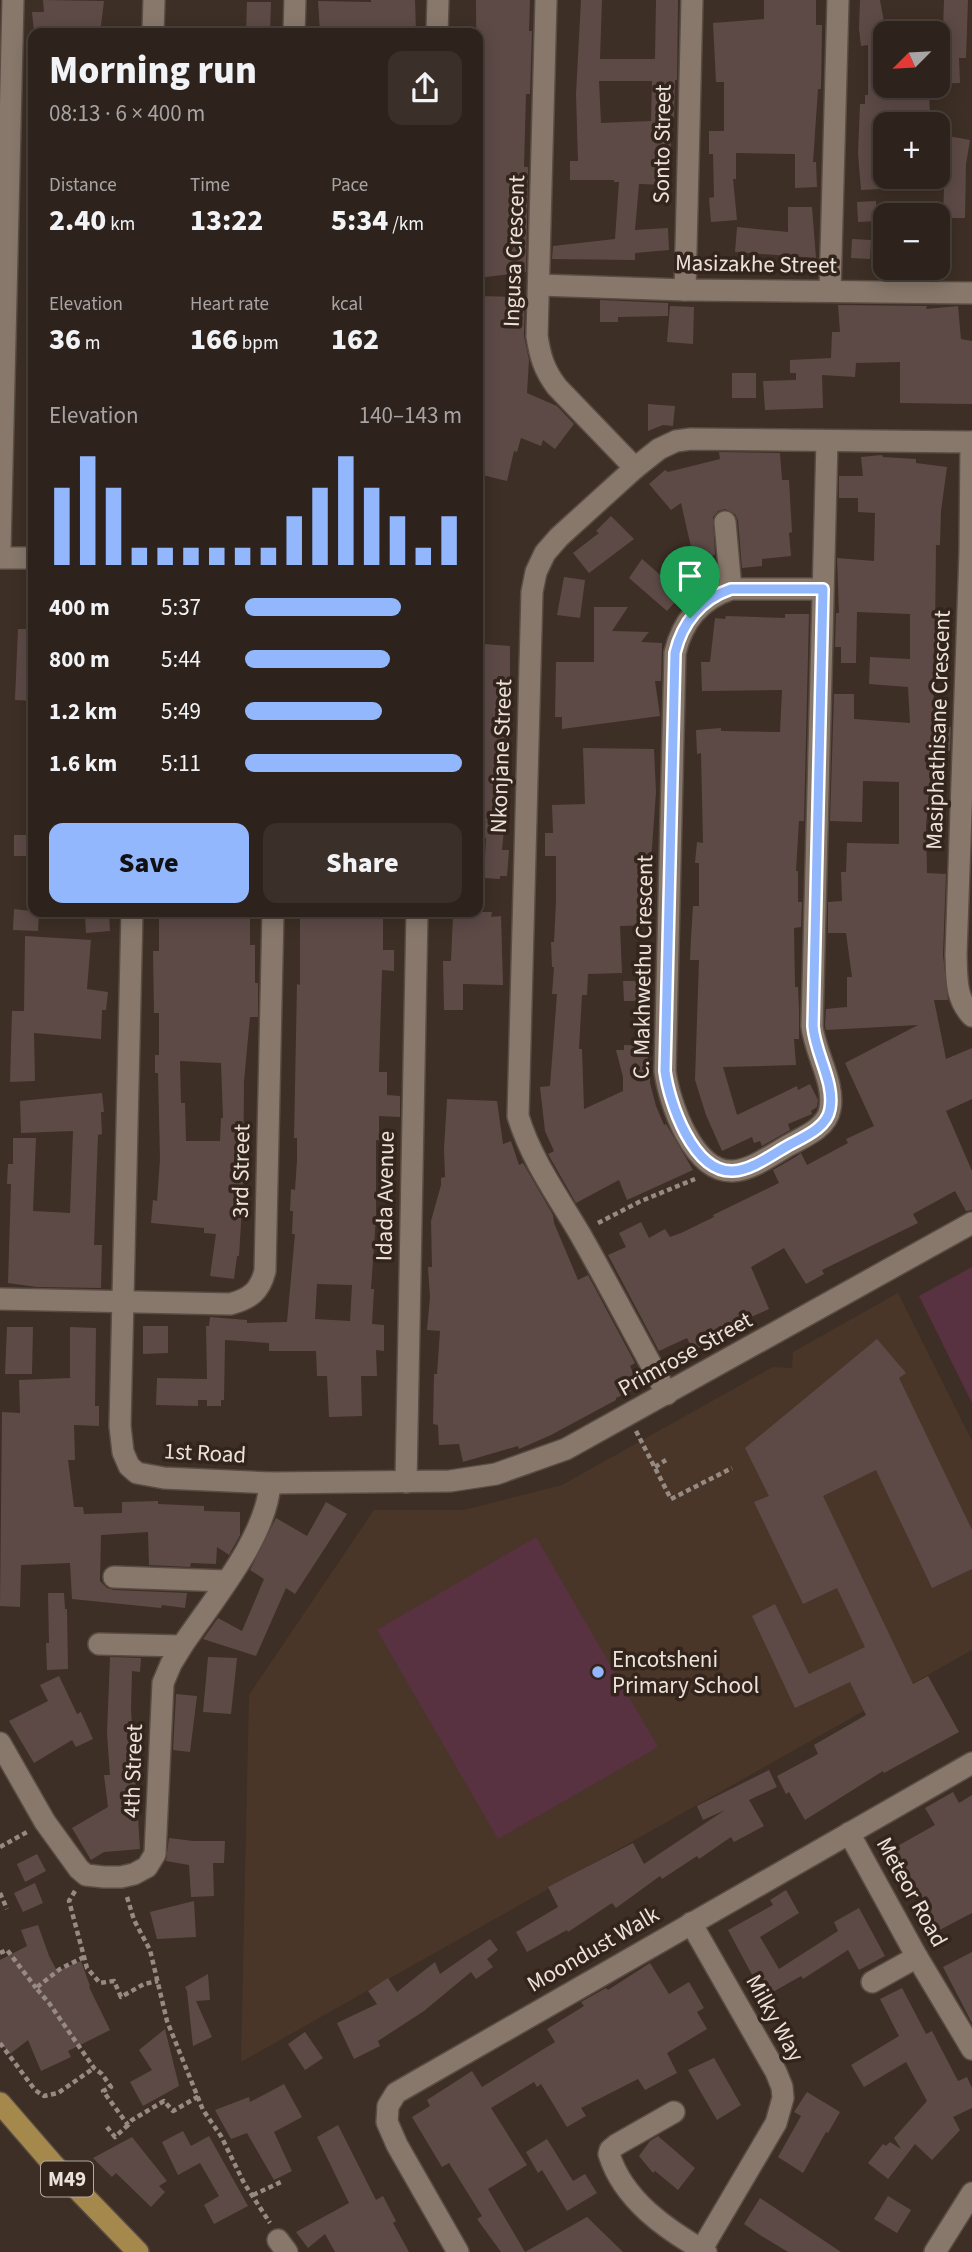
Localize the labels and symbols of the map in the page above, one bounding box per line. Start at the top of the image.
north arrow [873,21,950,98]
street label: Sonto Street [644,84,680,204]
street label: Ingusa Crescent [495,174,533,328]
street label: Masizakhe Street [675,246,837,282]
pin [660,546,720,618]
street label: Masiphathisane Crescent [917,609,959,850]
street label: Nkonjane Street [482,678,520,834]
street label: C. Makhwethu Crescent [625,854,661,1079]
street label: 3rd Street [224,1123,258,1218]
street label: Idada Avenue [367,1131,403,1261]
street label: Primrose Street [612,1303,758,1405]
street label: 1st Road [163,1434,247,1472]
place label: Encotsheni Primary School [612,1643,759,1702]
marker: Encotsheni Primary School [590,1664,606,1680]
street label: 4th Street [115,1723,151,1819]
street label: Meteor Road [868,1831,956,1953]
street label: Moondust Walk [521,1898,666,2000]
street label: Milky Way [738,1968,813,2068]
road number: M49 [41,2162,93,2196]

